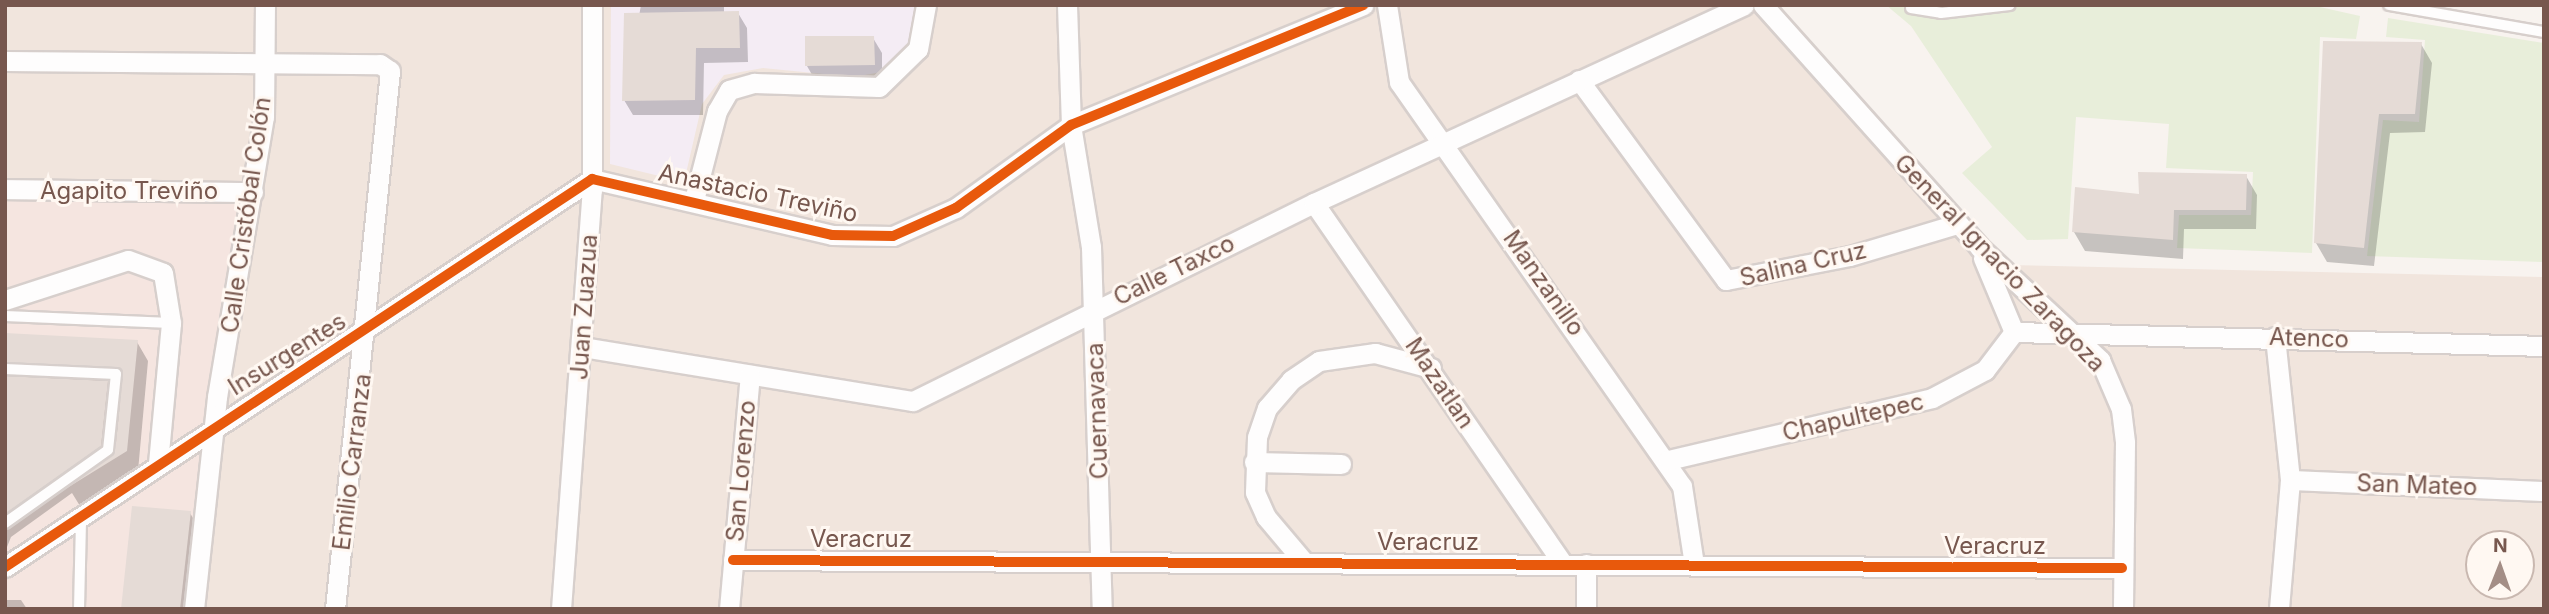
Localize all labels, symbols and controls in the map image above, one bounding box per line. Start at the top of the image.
street label: Calle Cristóbal Colón [215,95,277,335]
street label: General Ignacio Zaragoza [1888,148,2112,378]
street label: Anastacio Treviño [656,158,860,228]
street label: Agapito Treviño [40,177,218,205]
street label: Manzanillo [1497,225,1591,341]
street label: Calle Taxco [1109,228,1239,312]
street label: Juan Zuazua [565,233,603,381]
street label: Salina Cruz [1737,235,1869,293]
street label: Insurgentes [223,306,351,402]
street label: Atenco [2269,322,2349,354]
street label: Mazatlan [1399,332,1481,434]
street label: Cuernavaca [1080,342,1114,480]
street label: Emilio Carranza [327,372,377,552]
street label: Chapultepec [1779,387,1927,447]
street label: San Lorenzo [720,399,762,543]
street label: San Mateo [2356,468,2478,502]
street label: Veracruz [810,525,912,553]
street label: Veracruz [1377,528,1479,556]
north arrow [2465,530,2535,600]
street label: Veracruz [1944,532,2046,560]
text: N [2493,534,2508,557]

